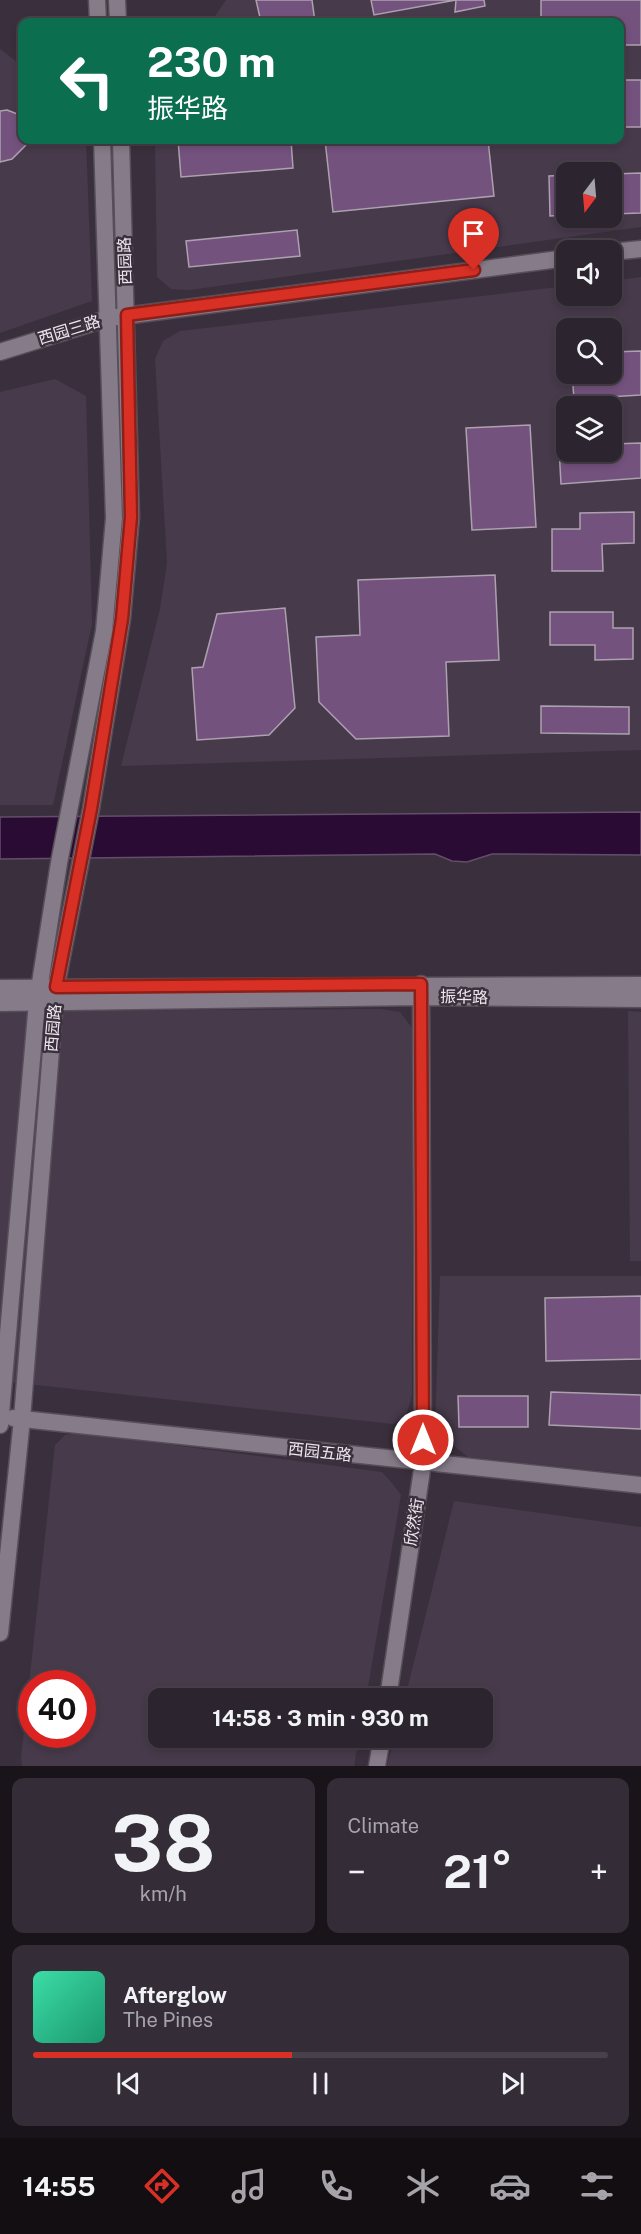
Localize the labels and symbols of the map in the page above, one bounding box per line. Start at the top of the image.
north arrow [556,162,622,228]
pin [448,208,499,270]
street label: 西园路 [115,237,135,285]
street label: 西园三路 [36,312,102,348]
street label: 振华路 [440,987,488,1007]
street label: 西园路 [41,1003,65,1053]
position arrow [391,1408,455,1472]
street label: 西园五路 [287,1439,353,1465]
street label: 欣然街 [401,1497,427,1547]
speed limit sign: 40 [18,1670,96,1748]

